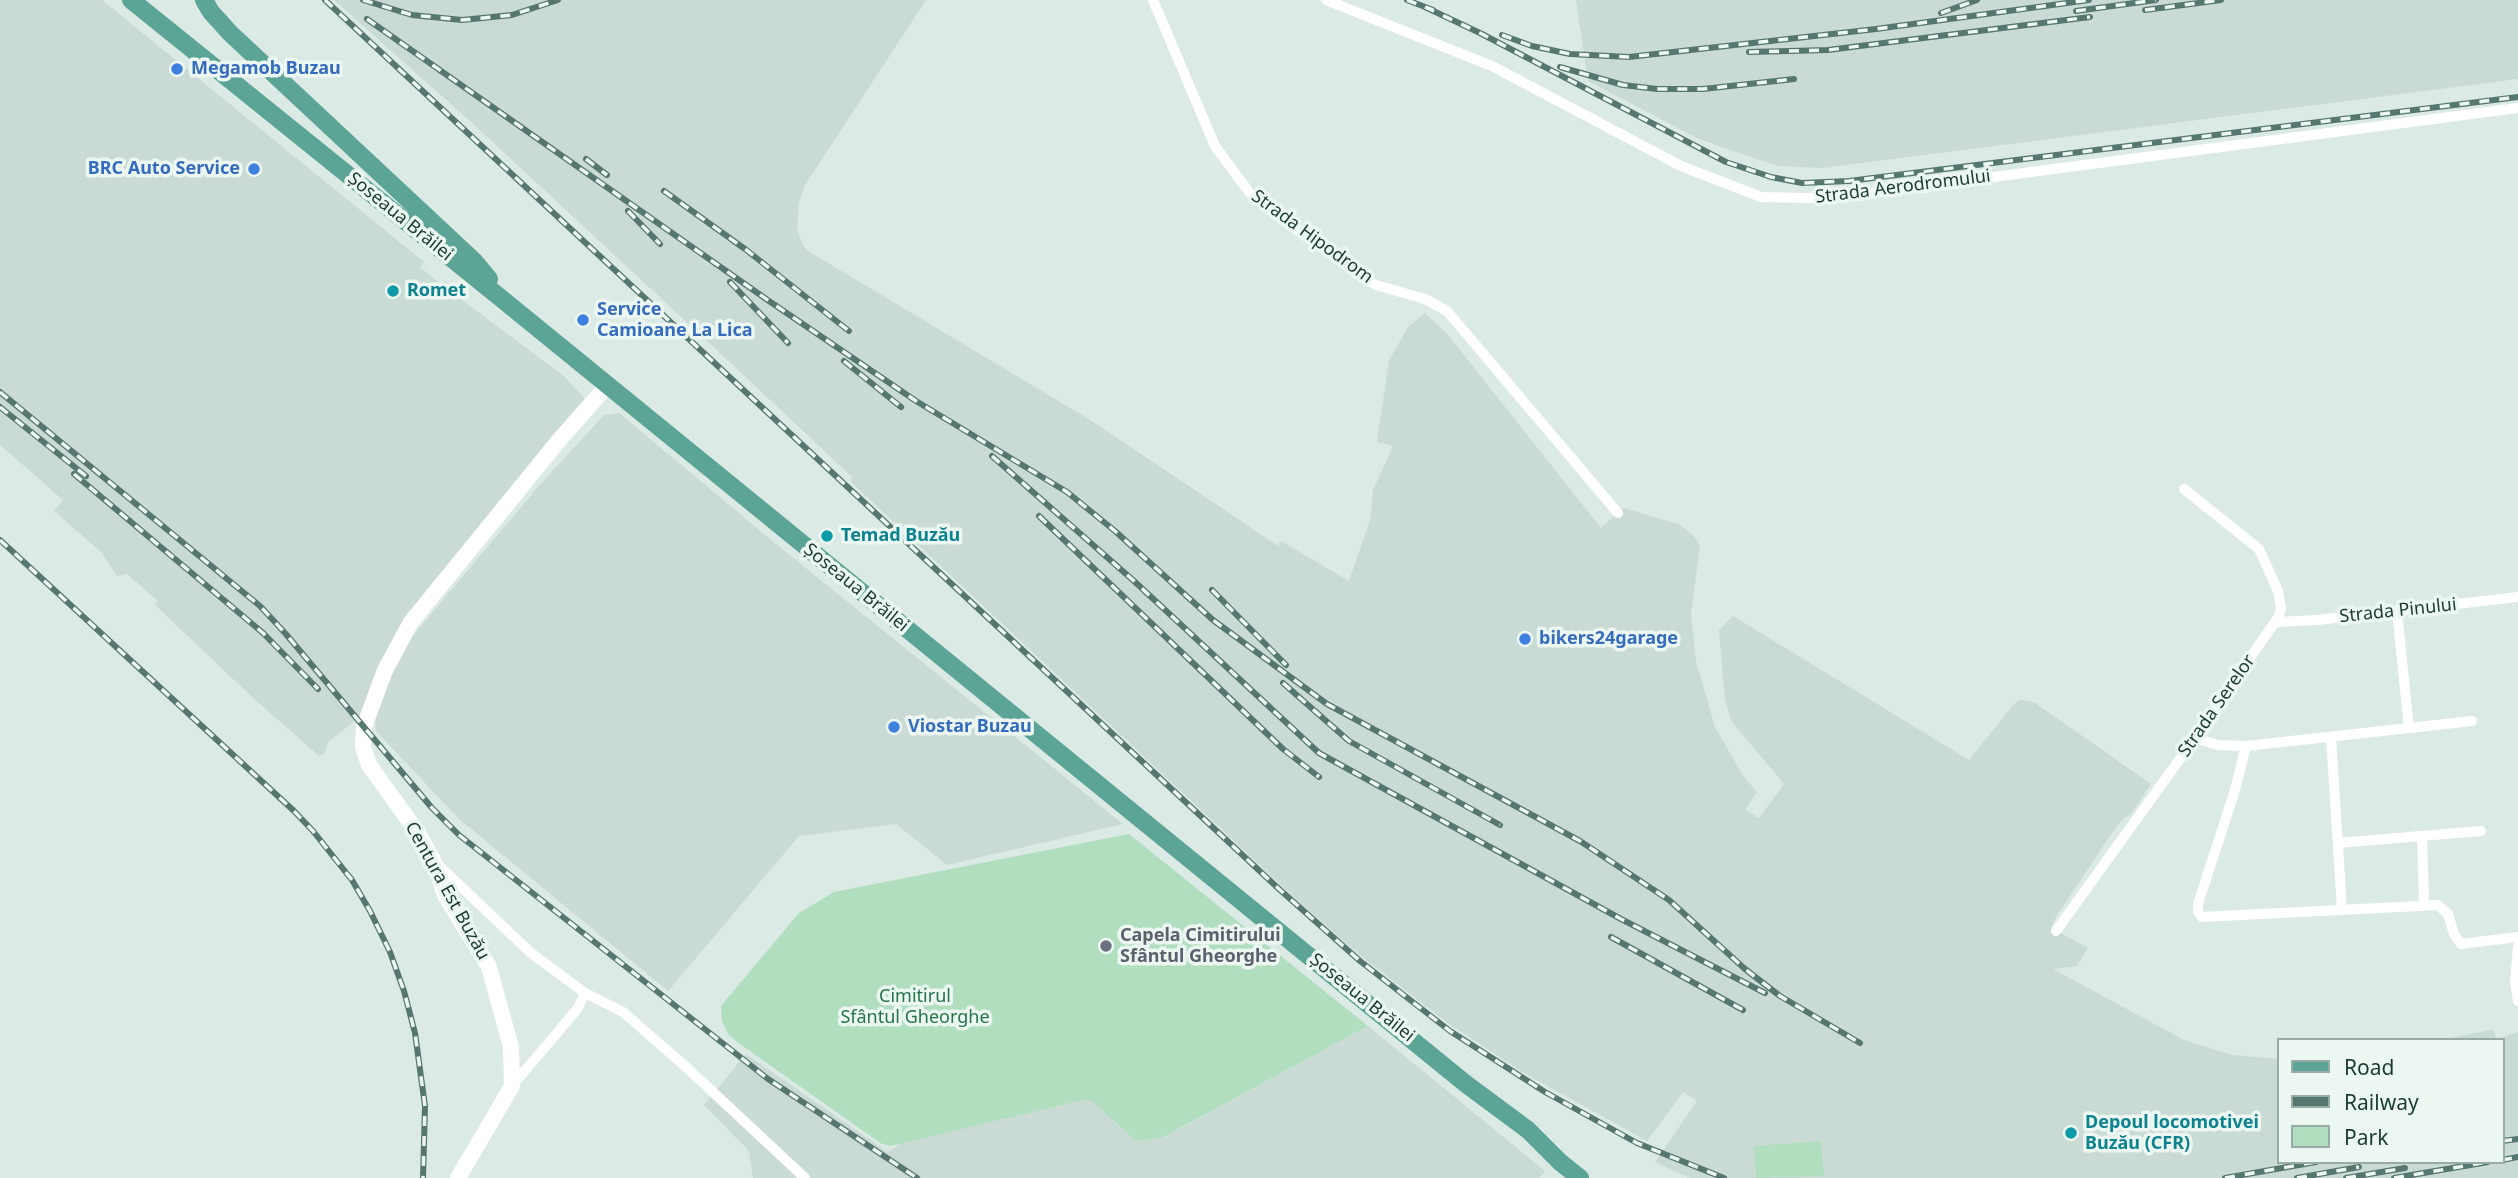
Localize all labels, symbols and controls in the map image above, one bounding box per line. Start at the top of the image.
place label: Megamob Buzau [191,58,341,80]
marker: Megamob Buzau [169,61,185,77]
place label: BRC Auto Service [88,158,240,180]
marker: BRC Auto Service [246,161,262,177]
street label: Strada Aerodromului [1814,166,1992,208]
street label: Șoseaua Brăilei [343,168,457,266]
street label: Strada Hipodrom [1247,186,1377,288]
place label: Romet [407,280,466,302]
marker: Romet [385,283,401,299]
place label: Service Camioane La Lica [597,299,752,342]
marker: Service Camioane La Lica [575,312,591,328]
place label: Temad Buzău [841,525,960,547]
marker: Temad Buzău [819,528,835,544]
street label: Șoseaua Brăilei [799,539,913,637]
street label: Strada Pinului [2338,594,2458,628]
place label: bikers24garage [1539,628,1678,650]
marker: bikers24garage [1517,631,1533,647]
street label: Strada Serelor [2174,651,2260,761]
place label: Viostar Buzau [908,716,1032,738]
marker: Viostar Buzau [886,719,902,735]
street label: Centura Est Buzău [400,818,494,964]
place label: Capela Cimitirului Sfântul Gheorghe [1120,925,1281,968]
marker: Capela Cimitirului Sfântul Gheorghe [1098,938,1114,954]
street label: Șoseaua Brăilei [1305,949,1419,1047]
park label: Cimitirul Sfântul Gheorghe [840,986,990,1028]
legend [2276,1038,2504,1164]
text: Road [2344,1053,2394,1081]
text: Railway [2344,1088,2419,1116]
place label: Depoul locomotivei Buzău (CFR) [2085,1112,2259,1154]
text: Park [2344,1123,2388,1151]
marker: Depoul locomotivei Buzău (CFR) [2063,1125,2079,1141]

